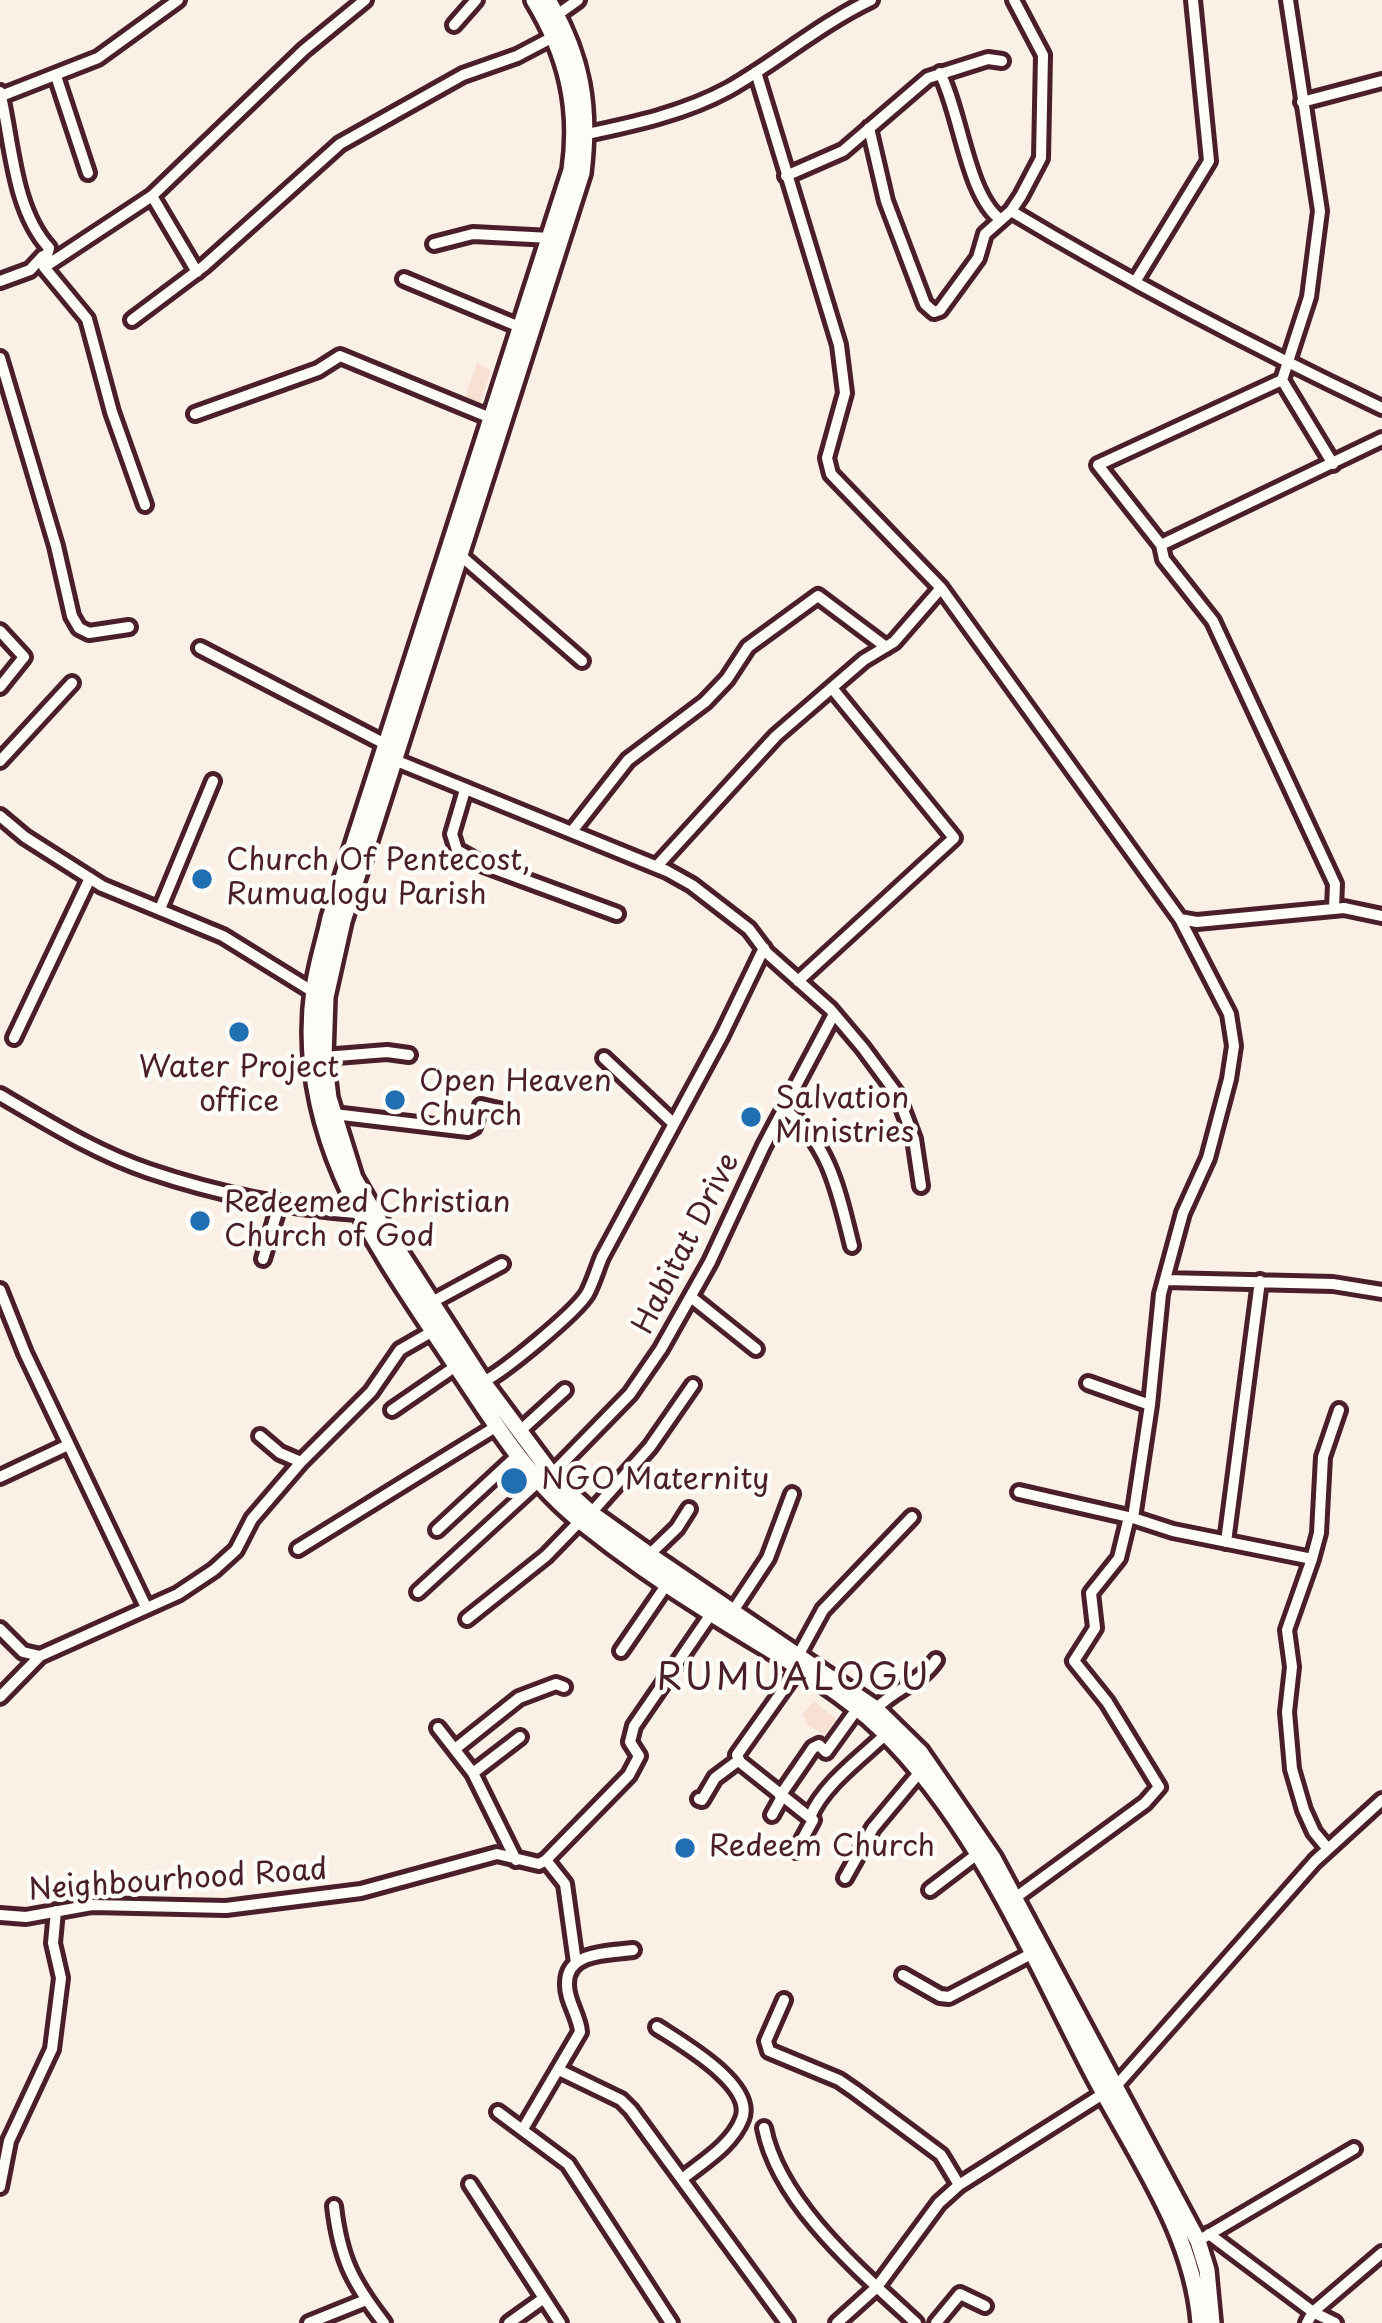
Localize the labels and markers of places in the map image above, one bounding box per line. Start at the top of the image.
place label: Church Of Pentecost, Rumualogu Parish [226,844,530,914]
marker: Church Of Pentecost, Rumualogu Parish [189,866,215,892]
marker: Water Project office [226,1019,252,1045]
place label: Water Project office [139,1051,339,1122]
place label: Open Heaven Church [419,1065,612,1136]
place label: Salvation Ministries [775,1082,914,1152]
marker: Open Heaven Church [382,1087,408,1113]
marker: Salvation Ministries [738,1104,764,1130]
place label: Redeemed Christian Church of God [224,1186,510,1256]
marker: Redeemed Christian Church of God [187,1208,213,1234]
place label: NGO Maternity [541,1463,769,1499]
marker: NGO Maternity [498,1465,530,1497]
place label: Redeem Church [709,1830,935,1866]
marker: Redeem Church [672,1835,698,1861]

